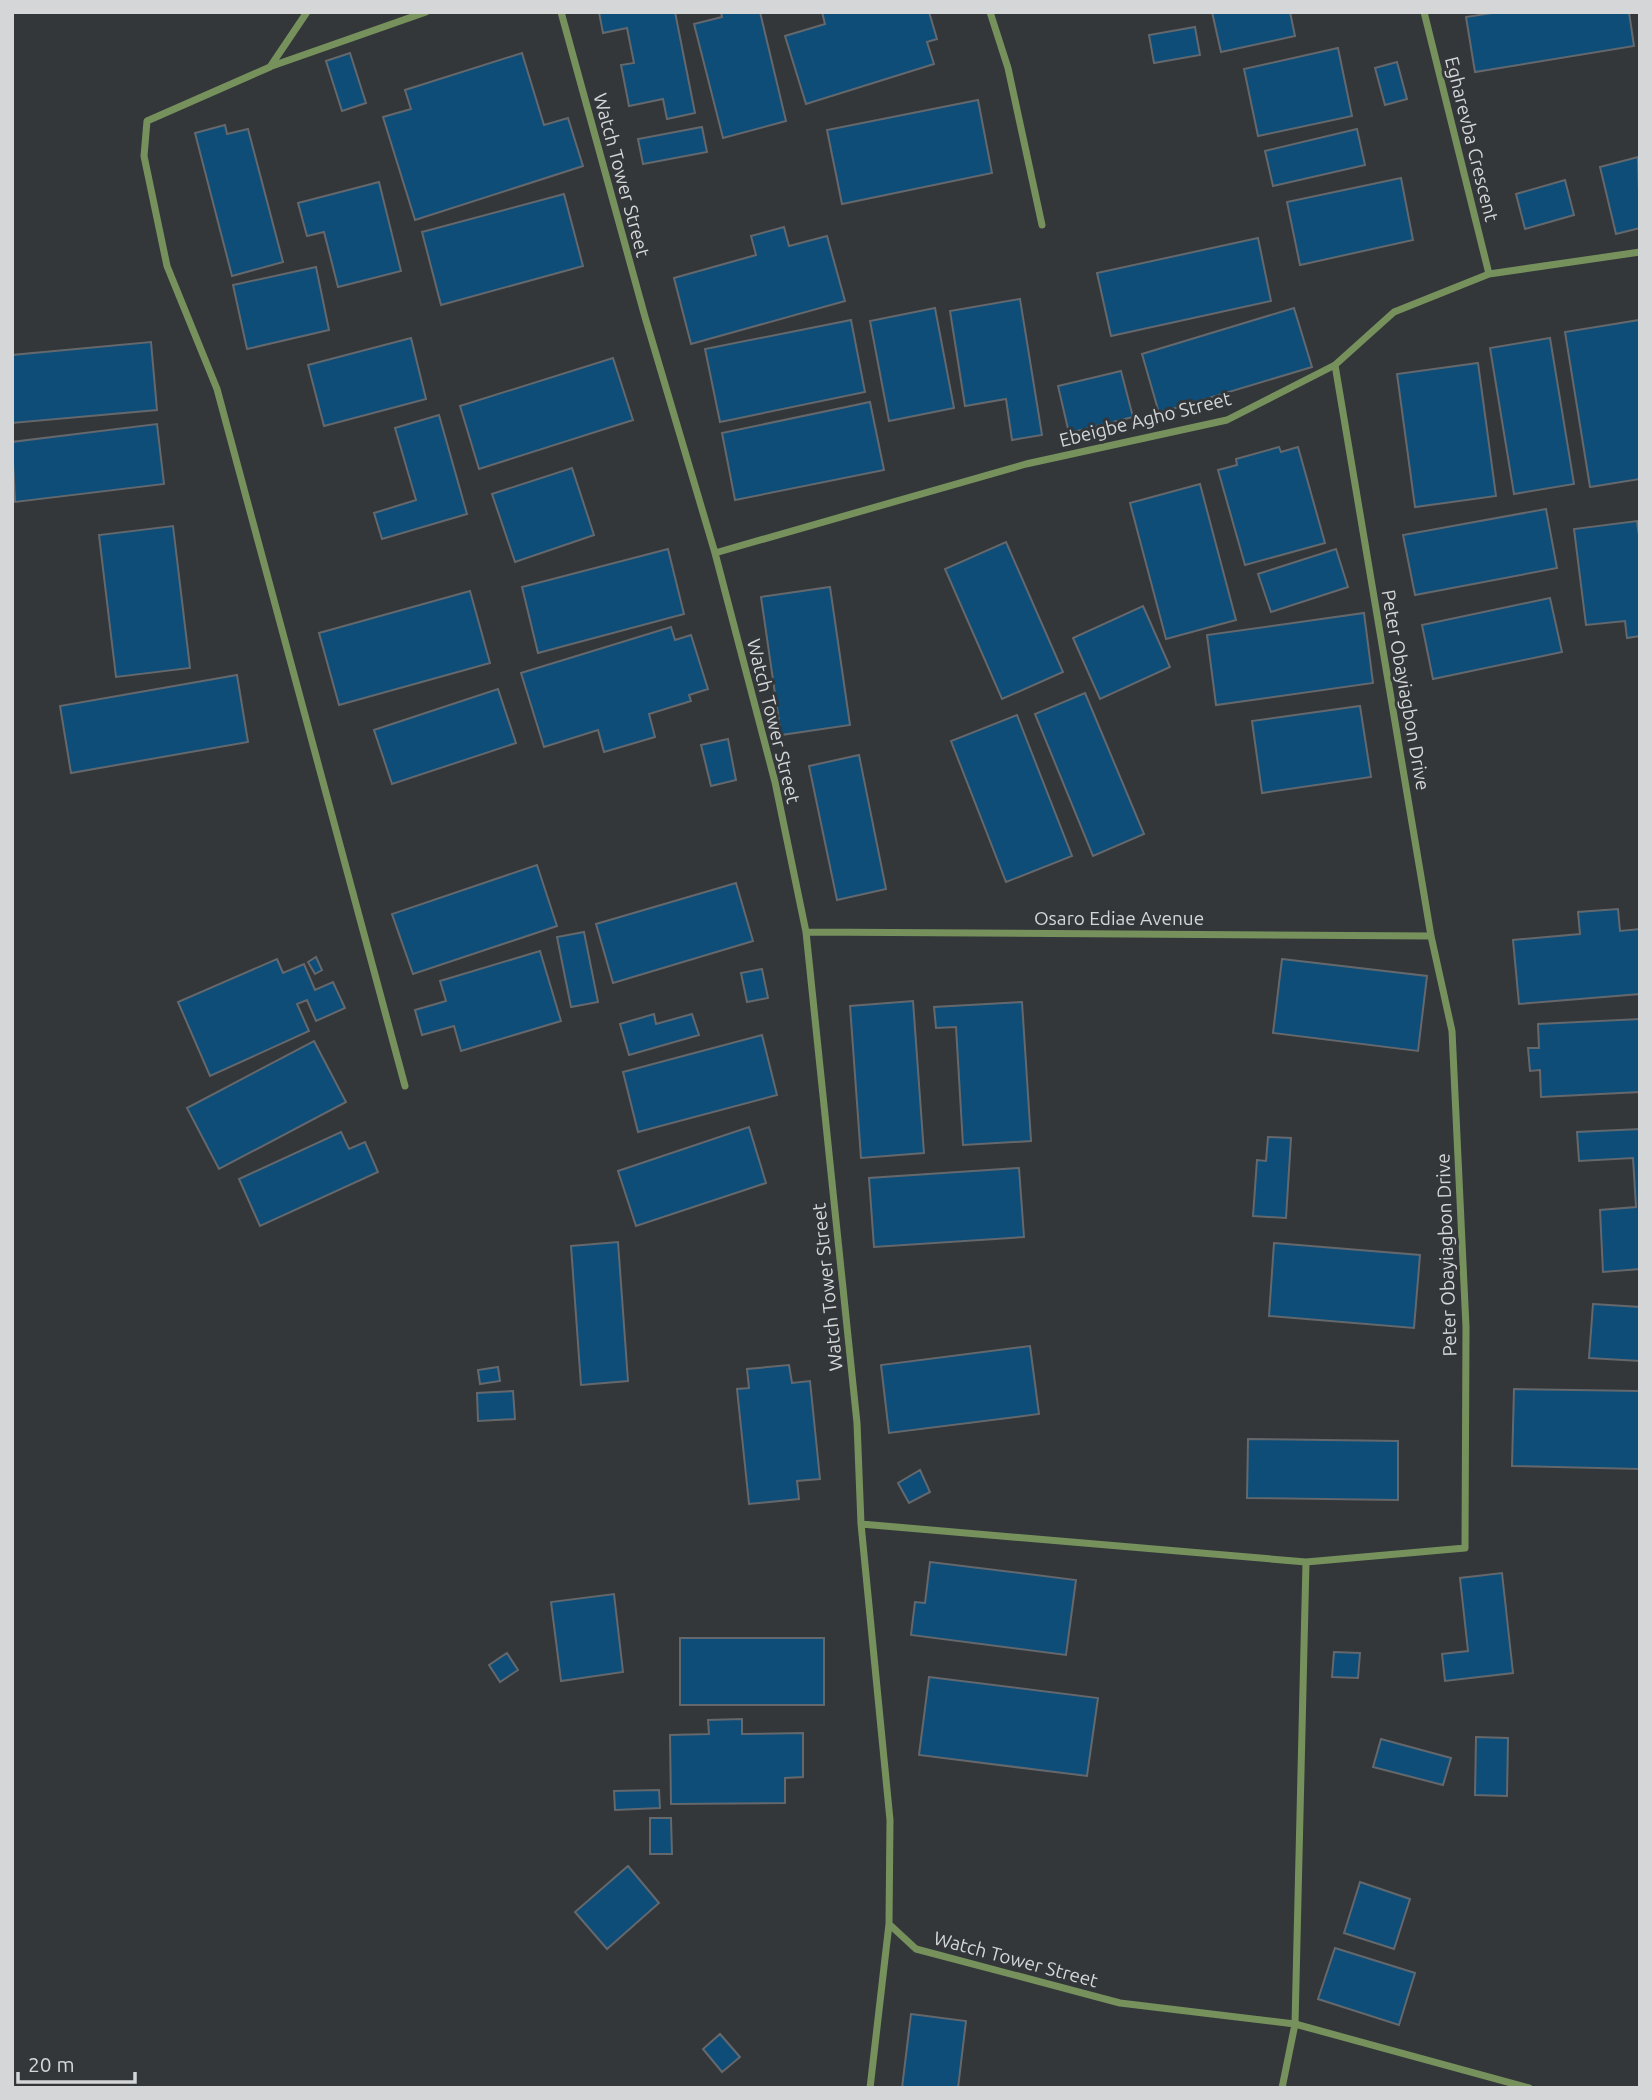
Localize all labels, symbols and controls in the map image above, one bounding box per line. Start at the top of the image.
street label: Egharevba Crescent [1441,54,1503,224]
street label: Watch Tower Street [590,91,655,260]
street label: Ebeigbe Agho Street [1057,387,1234,451]
street label: Peter Obayiagbon Drive [1378,588,1434,792]
street label: Watch Tower Street [743,636,805,806]
street label: Osaro Ediae Avenue [1034,907,1204,929]
street label: Peter Obayiagbon Drive [1431,1153,1461,1357]
street label: Watch Tower Street [807,1201,847,1372]
street label: Watch Tower Street [932,1927,1101,1992]
scale bar [18,2040,135,2084]
text: 20 m [28,2052,75,2076]

